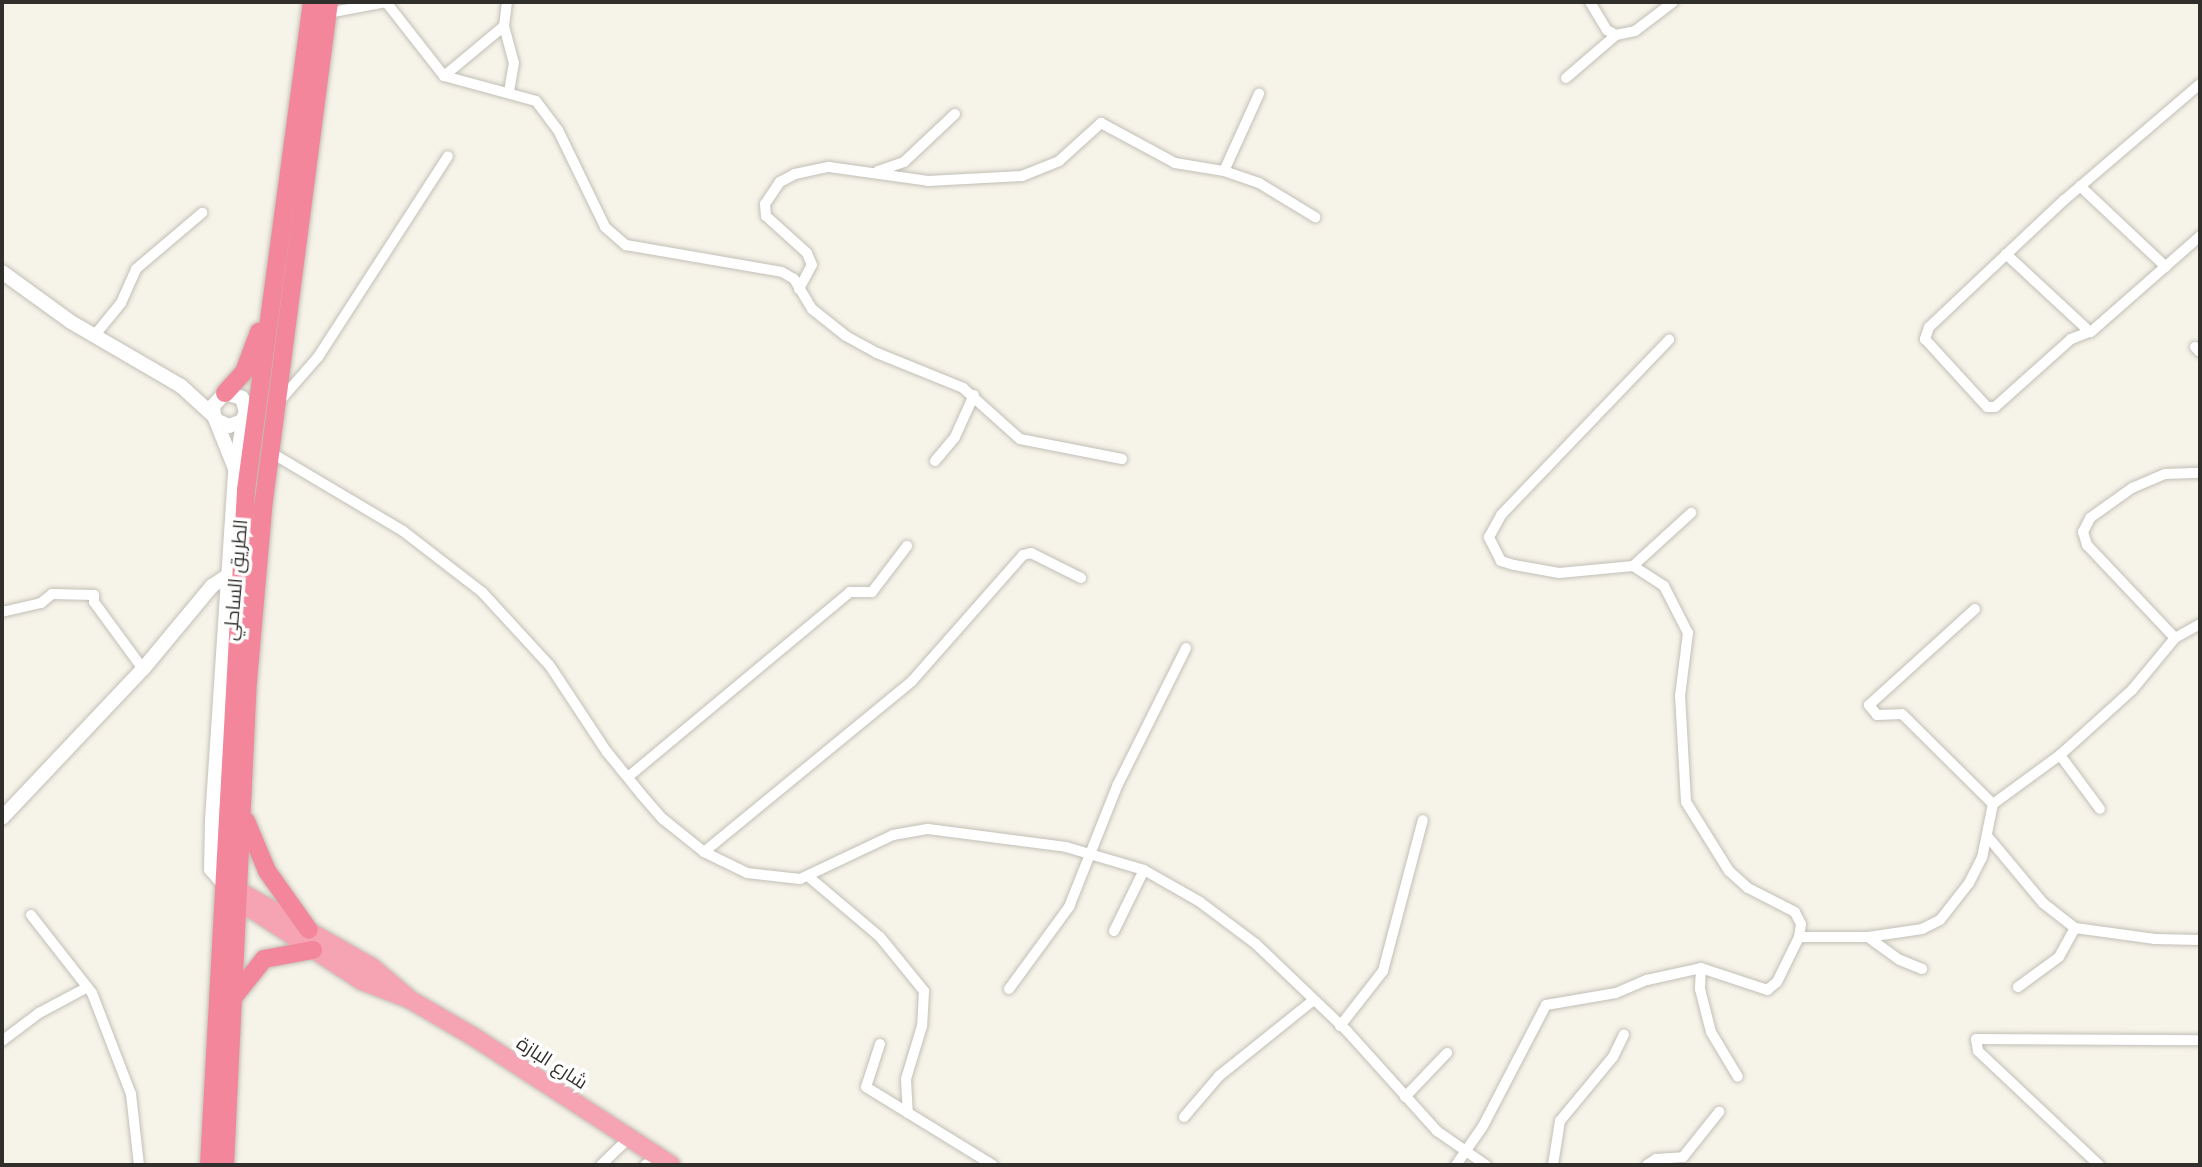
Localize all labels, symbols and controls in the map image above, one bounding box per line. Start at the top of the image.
street label: الطريق الساحلي [219,518,253,642]
street label: شارع البازة [512,1032,592,1094]

